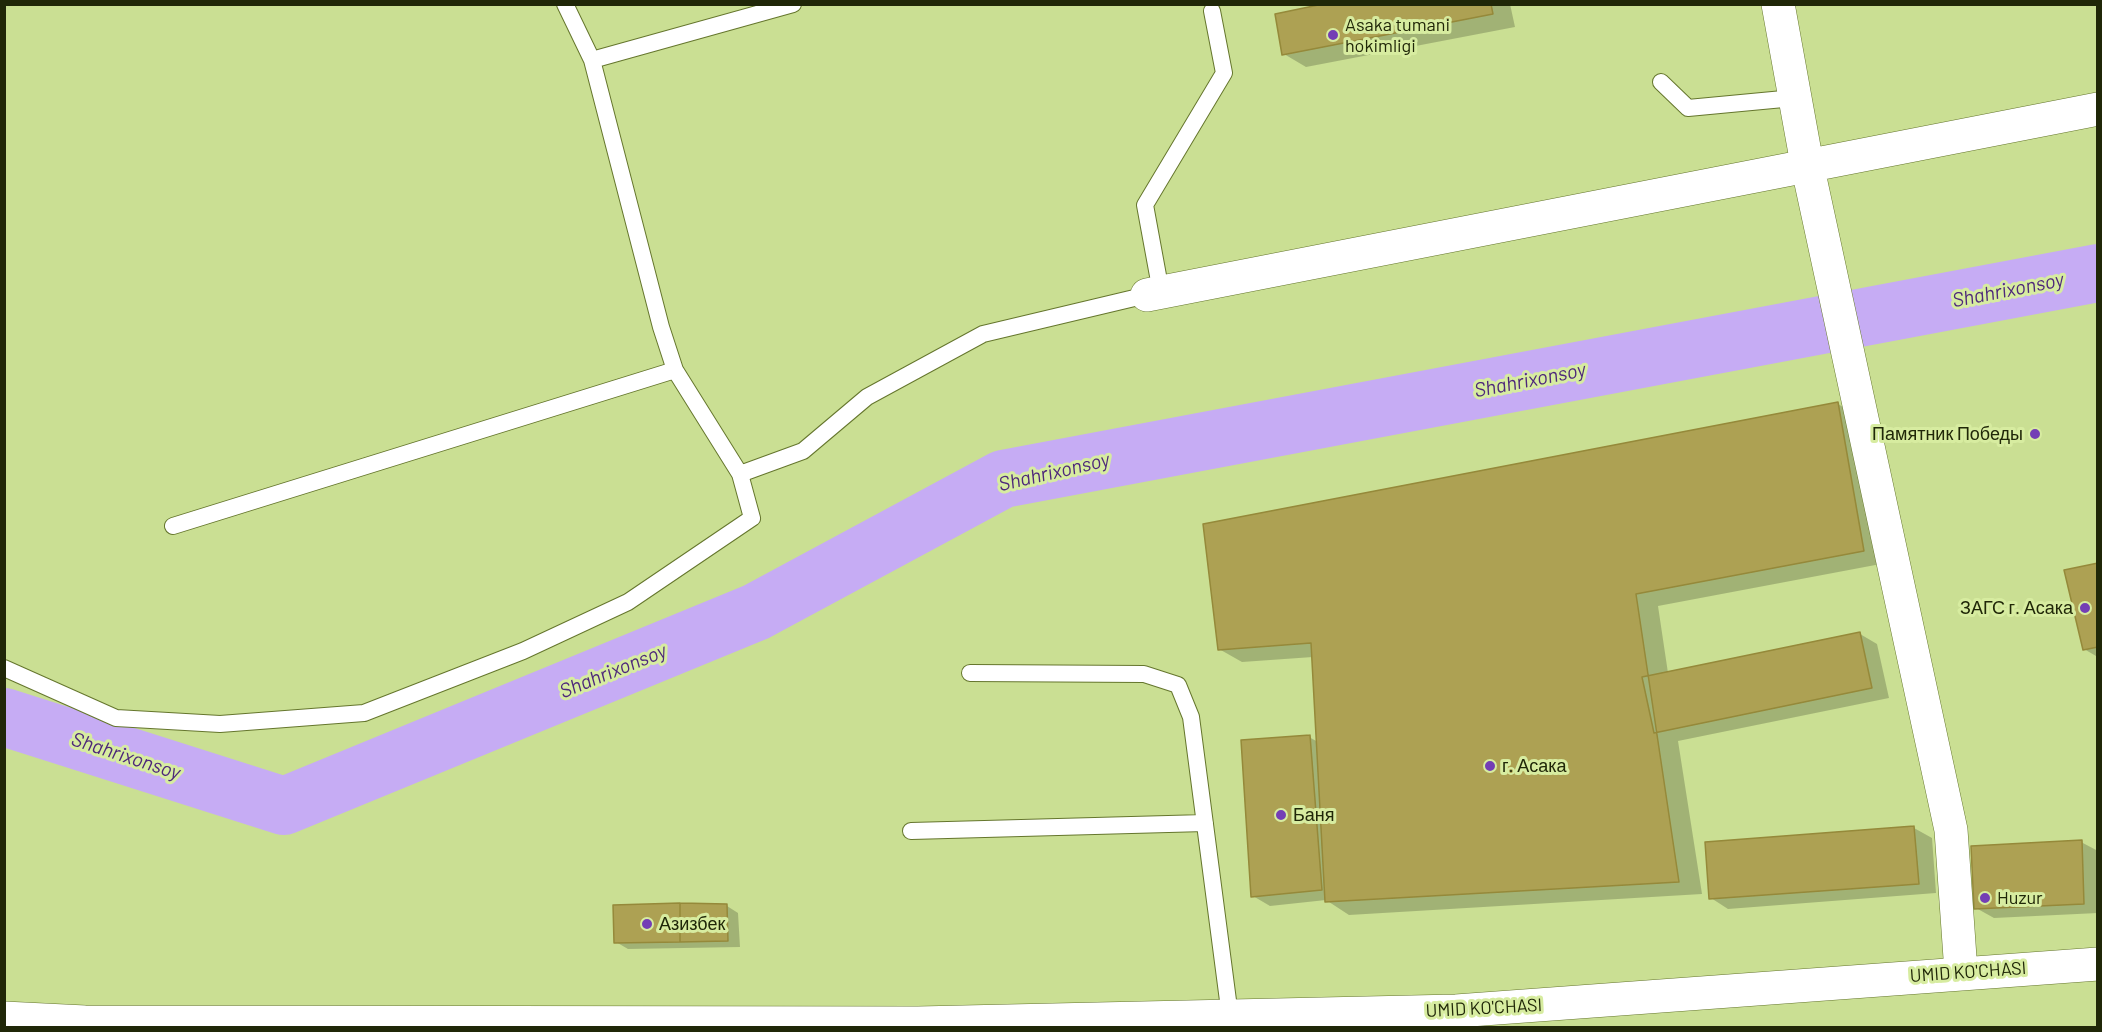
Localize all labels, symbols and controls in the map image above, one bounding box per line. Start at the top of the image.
place label: Asaka tumani hokimligi [1345,14,1450,57]
marker: Asaka tumani hokimligi [1326,28,1340,42]
water label: Shahrixonsoy [1950,267,2066,313]
water label: Shahrixonsoy [1472,357,1588,403]
place label: Памятник Победы [1872,423,2023,445]
marker: Памятник Победы [2028,427,2042,441]
water label: Shahrixonsoy [996,448,1112,496]
place label: ЗАГС г. Асака [1960,597,2073,619]
marker: ЗАГС г. Асака [2078,601,2092,615]
water label: Shahrixonsoy [556,639,670,703]
water label: Shahrixonsoy [68,727,184,785]
place label: г. Асака [1502,755,1566,777]
marker: г. Асака [1483,759,1497,773]
place label: Баня [1293,804,1335,826]
marker: Баня [1274,808,1288,822]
place label: Huzur [1997,887,2043,909]
marker: Huzur [1978,891,1992,905]
place label: Азизбек [659,913,725,935]
marker: Азизбек [640,917,654,931]
street label: UMID KO'CHASI [1909,957,2027,987]
street label: UMID KO'CHASI [1425,994,1543,1022]

